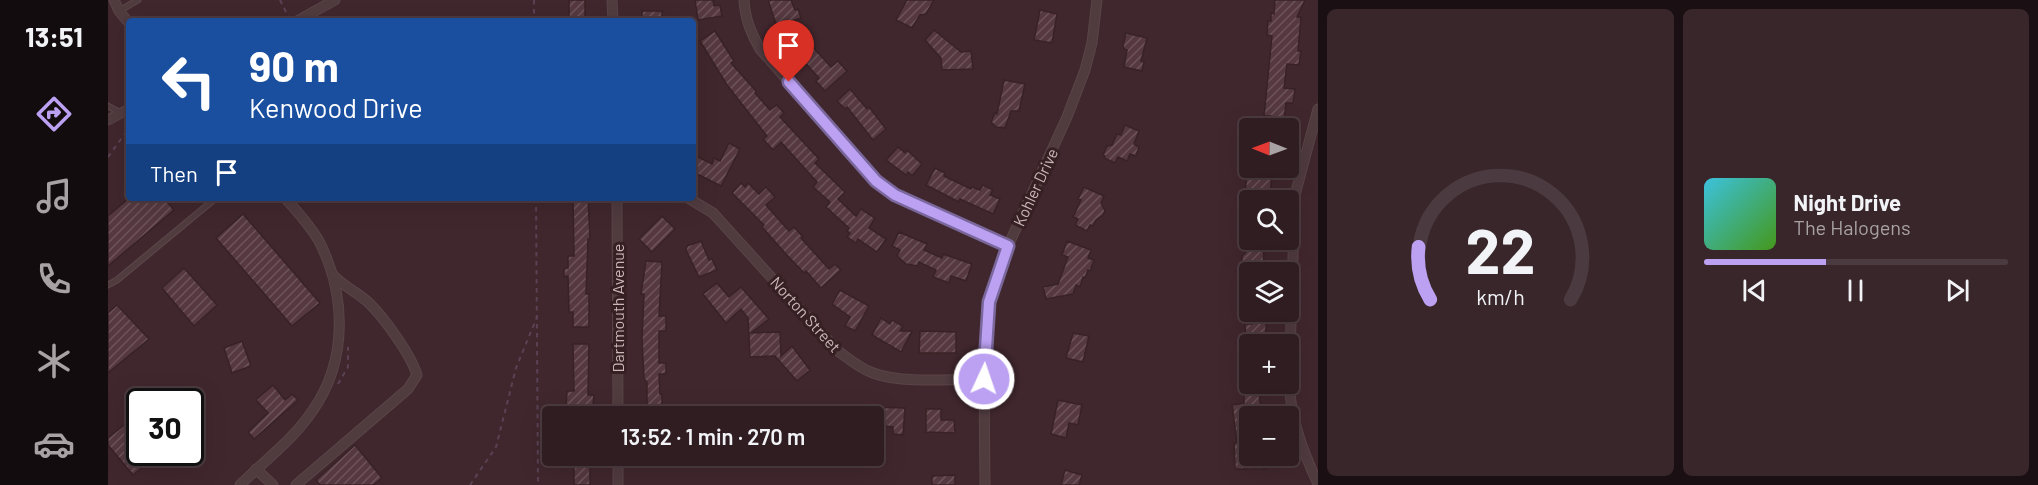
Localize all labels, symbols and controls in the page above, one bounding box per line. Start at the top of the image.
text: 13:51 [25,20,83,52]
pin [763,20,814,82]
icon: arrive [772,29,805,62]
text: 90 m [249,40,339,90]
icon: left [150,42,228,120]
text: Kenwood Drive [249,91,423,123]
icon: directions [33,93,75,135]
north arrow [1239,118,1299,178]
map controls [1239,118,1299,466]
street label: Kohler Drive [1009,145,1061,229]
icon: arrive [210,156,243,189]
text: Then [150,160,198,186]
icon: music [33,175,75,217]
text: Night Drive [1794,189,1901,215]
button: search [1239,190,1299,250]
text: 22 [1465,212,1535,286]
text: The Halogens [1794,215,1911,239]
street label: Dartmouth Avenue [608,244,627,372]
icon: phone [33,258,75,300]
button: layers [1239,262,1299,322]
street label: Norton Street [767,272,845,356]
icon: previous [1738,274,1771,307]
icon: pause [1839,274,1872,307]
icon: next [1941,274,1974,307]
text: km/h [1476,284,1525,309]
button: + [1239,334,1299,394]
icon: climate [33,340,75,382]
position arrow [952,347,1016,411]
speed limit sign: 30 [126,388,204,466]
button: − [1239,406,1299,466]
icon: car [33,423,75,465]
text: 13:52 · 1 min · 270 m [621,423,805,449]

